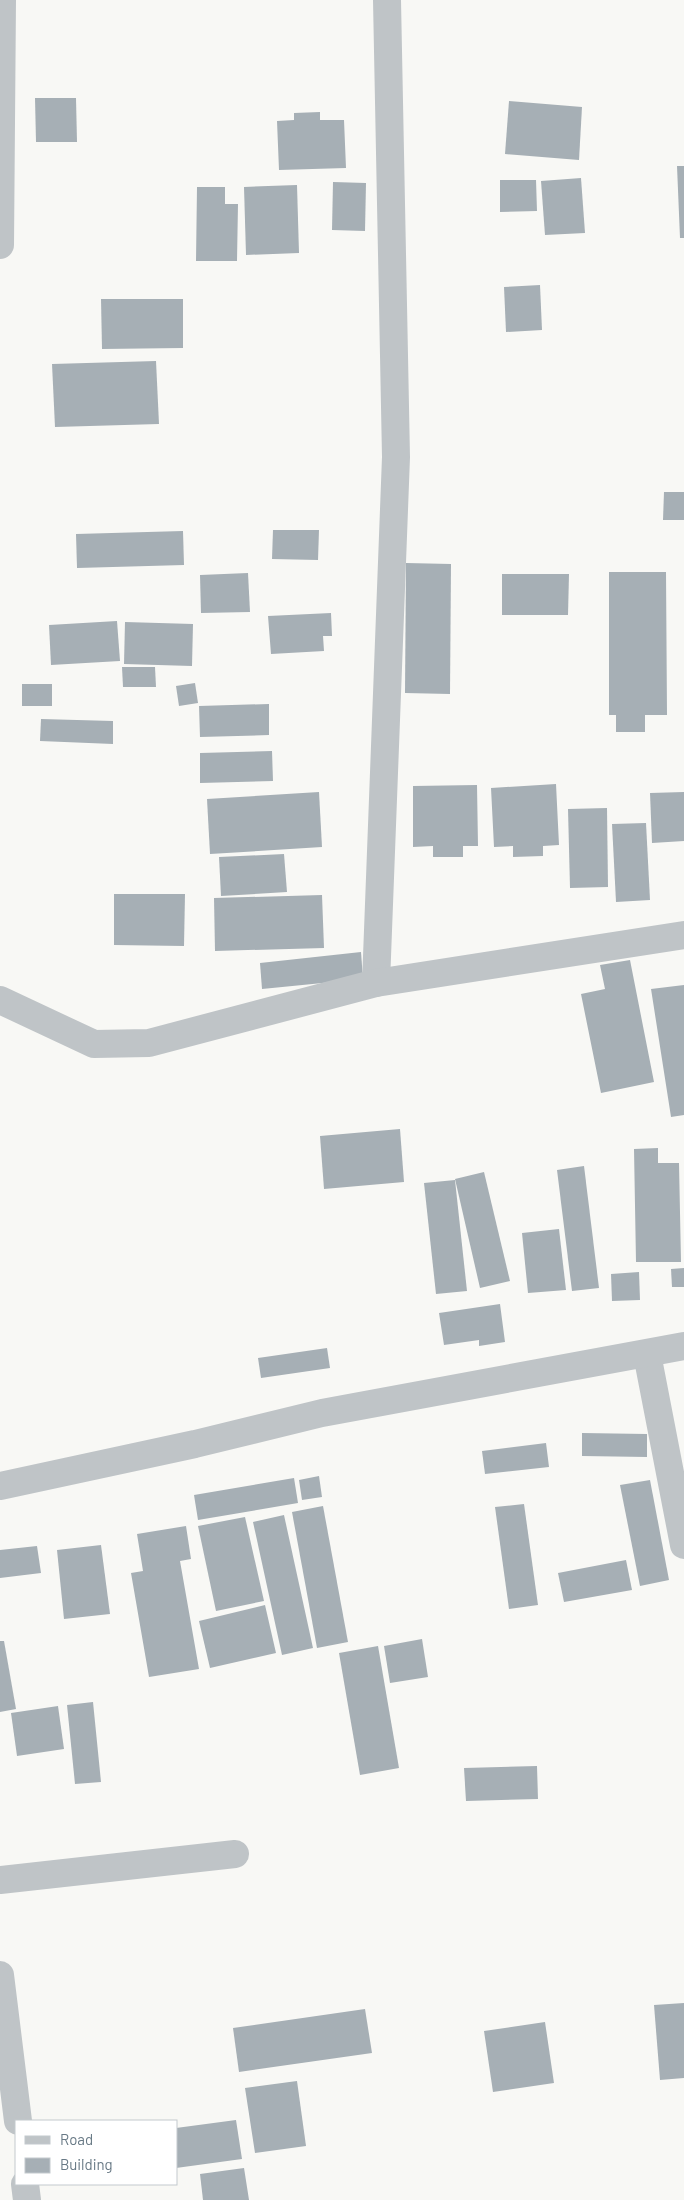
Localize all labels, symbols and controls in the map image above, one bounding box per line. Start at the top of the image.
legend [15,2120,178,2185]
text: Road [60,2130,93,2148]
text: Building [60,2155,113,2173]

